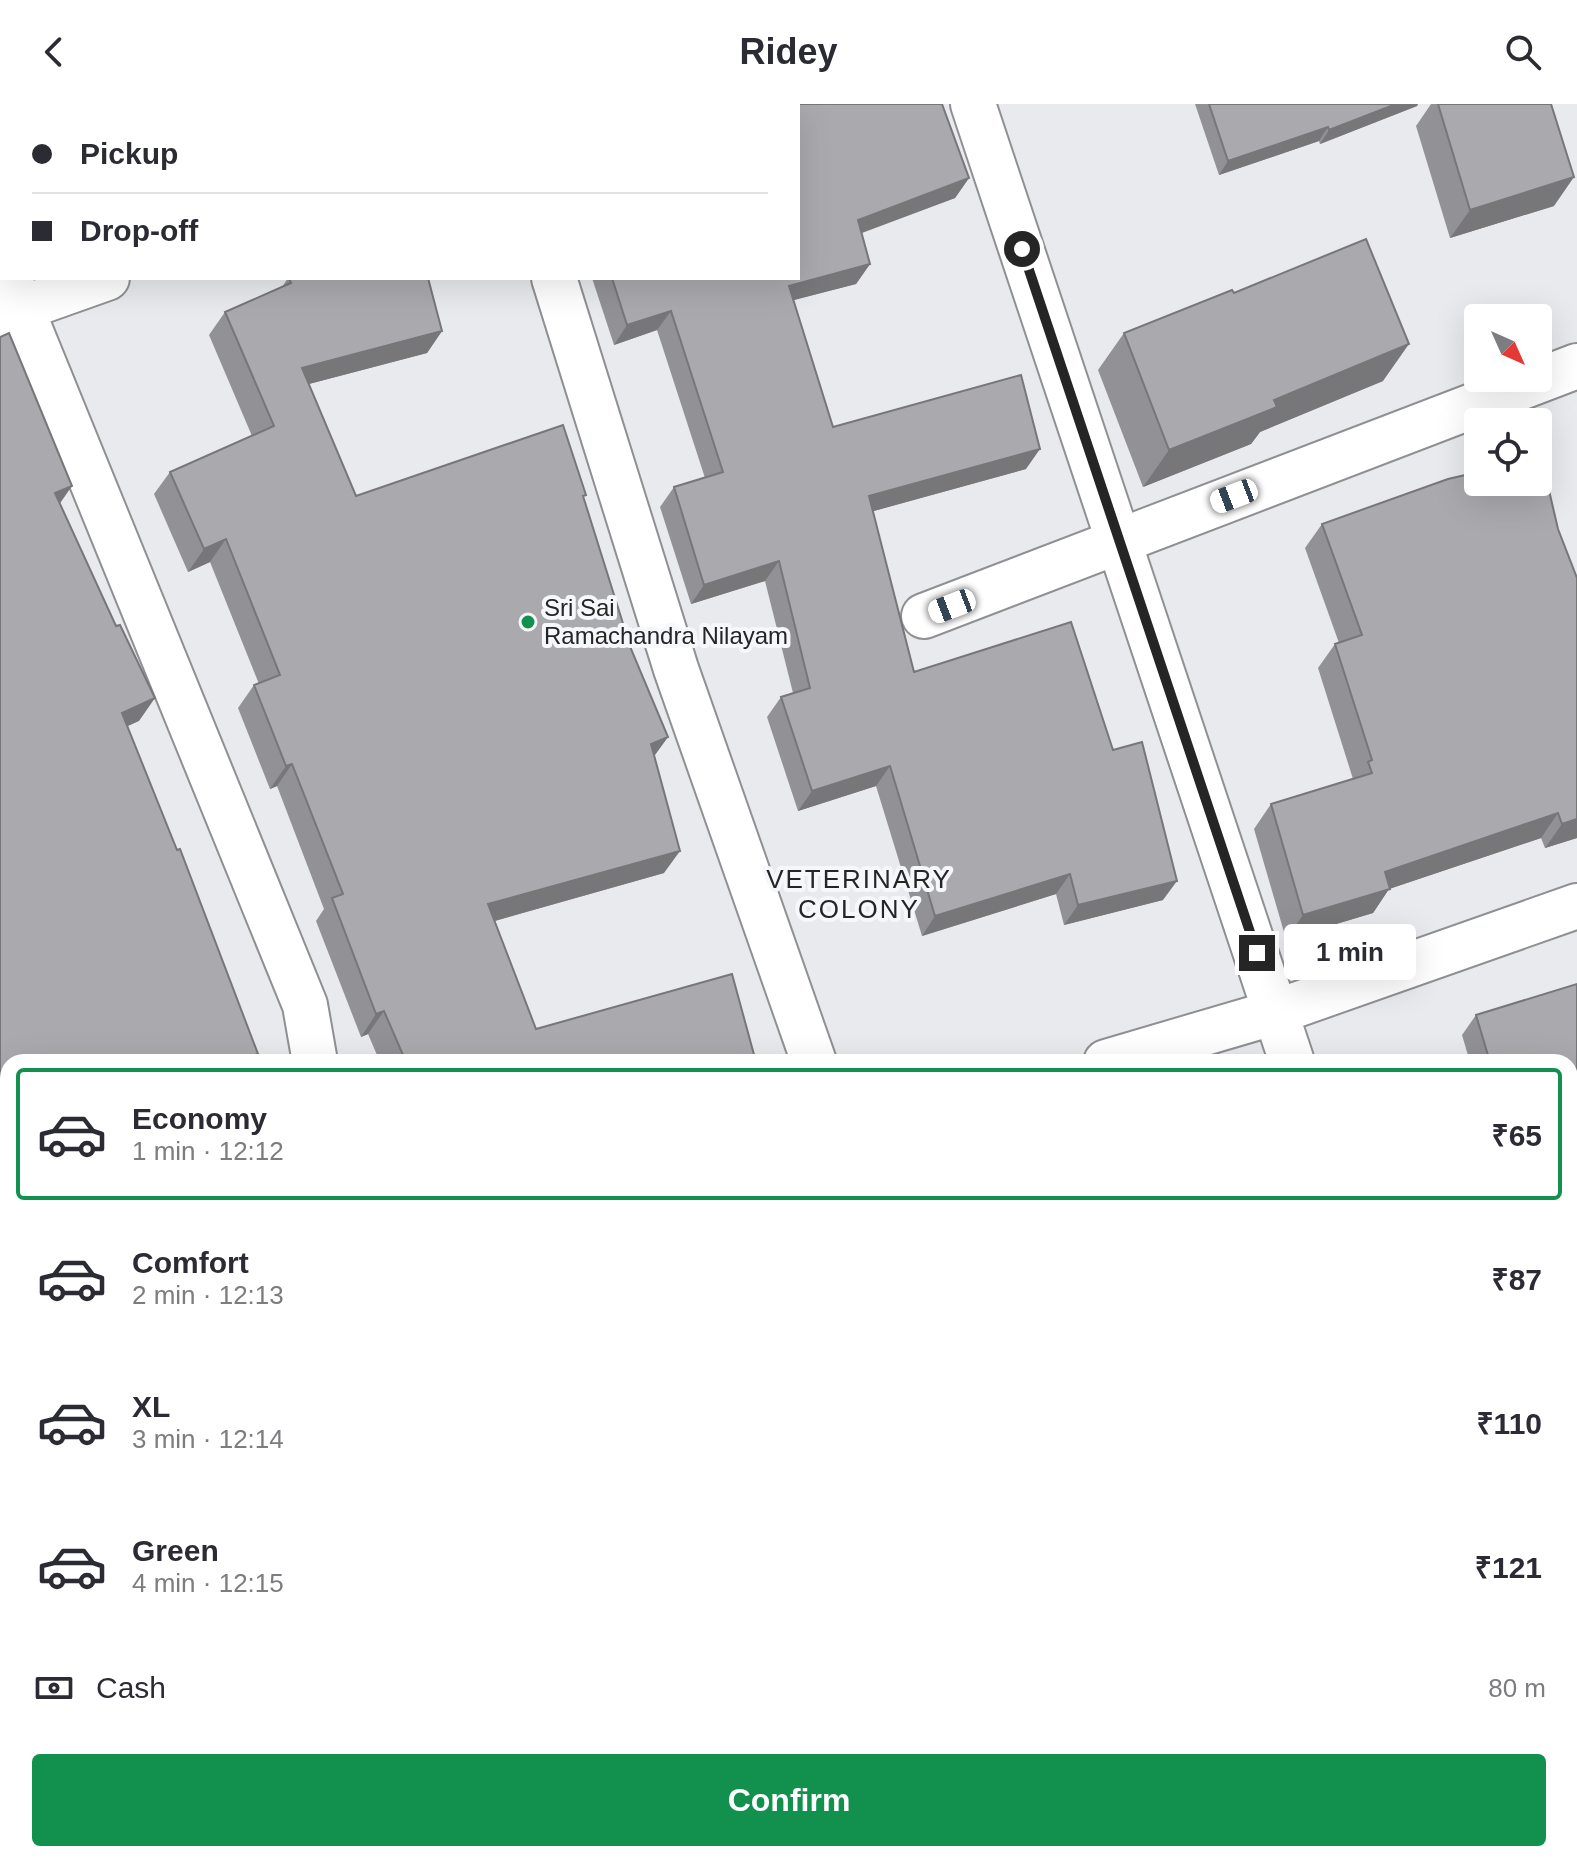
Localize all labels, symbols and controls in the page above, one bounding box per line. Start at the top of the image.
icon: back [32,30,76,74]
icon: search [1501,30,1545,74]
text: Ridey [739,31,838,72]
text: Pickup [80,137,178,170]
text: Drop-off [80,214,198,247]
route start [1004,231,1040,267]
north arrow [1464,304,1552,392]
map controls [1464,304,1552,496]
button: locate [1464,408,1552,496]
car [1207,476,1261,516]
car [925,586,979,626]
place label: Sri Sai Ramachandra Nilayam [544,594,788,649]
marker: Sri Sai Ramachandra Nilayam [519,613,537,631]
district label: VETERINARY COLONY [766,864,952,924]
callout: 1 min [1285,925,1417,981]
route end [1239,935,1275,971]
text: 1 min [1316,937,1384,967]
icon: car [36,1098,108,1170]
text: Economy [132,1102,267,1135]
text: ₹65 [1491,1119,1542,1152]
text: 1 min · 12:12 [132,1136,284,1166]
icon: car [36,1242,108,1314]
text: Comfort [132,1246,249,1279]
text: ₹87 [1491,1263,1542,1296]
text: 2 min · 12:13 [132,1280,284,1310]
icon: car [36,1386,108,1458]
text: XL [132,1390,170,1423]
text: ₹110 [1476,1407,1542,1440]
text: 3 min · 12:14 [132,1424,284,1454]
icon: car [36,1530,108,1602]
text: Green [132,1534,219,1567]
text: ₹121 [1475,1551,1542,1584]
text: 4 min · 12:15 [132,1568,284,1598]
icon: cash [32,1666,76,1710]
text: Cash [96,1671,166,1704]
text: 80 m [1488,1673,1546,1703]
button: Confirm [32,1754,1546,1846]

